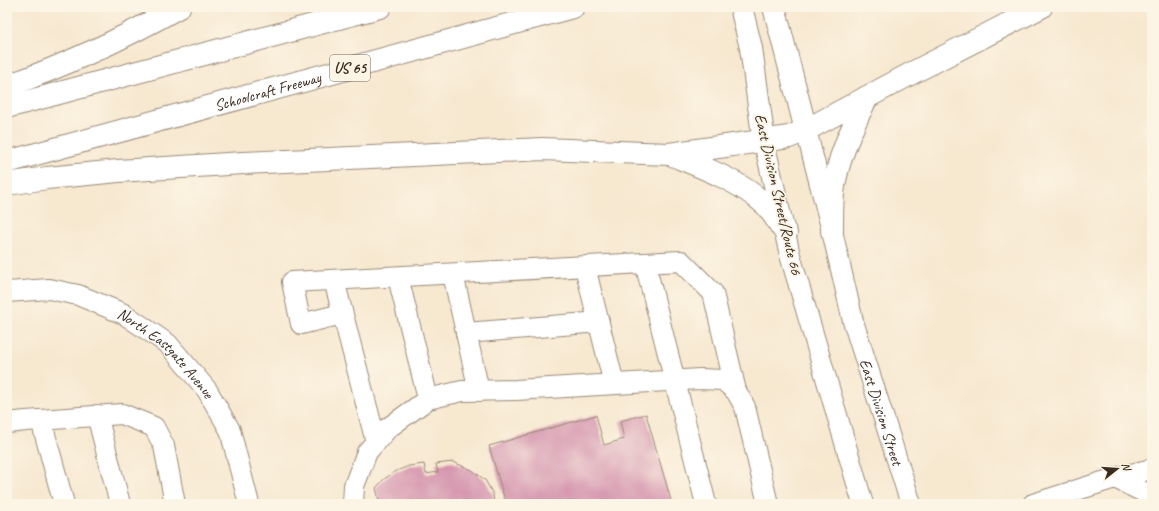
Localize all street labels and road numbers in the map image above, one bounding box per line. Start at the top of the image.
road number: US 65 [330,55,370,81]
street label: Schoolcraft Freeway [212,67,325,116]
street label: East Division Street/Route 66 [750,112,806,277]
street label: North Eastgate Avenue [114,303,219,403]
street label: East Division Street [855,356,908,469]

